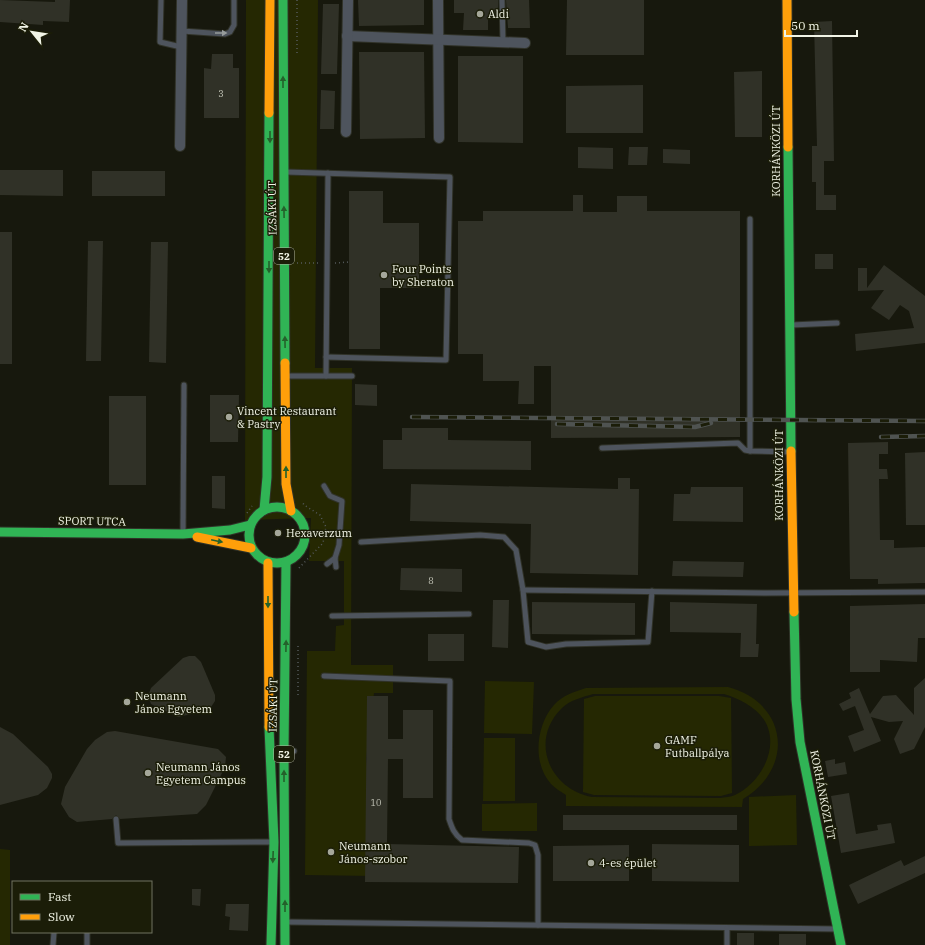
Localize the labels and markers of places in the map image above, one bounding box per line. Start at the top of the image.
place label: Aldi [488,7,509,21]
marker: Aldi [475,9,485,19]
place label: Four Points by Sheraton [392,262,454,289]
marker: Four Points by Sheraton [379,270,389,280]
place label: Vincent Restaurant & Pastry [237,404,336,431]
marker: Vincent Restaurant & Pastry [224,412,234,422]
place label: Hexaverzum [286,526,352,540]
marker: Hexaverzum [273,528,283,538]
place label: Neumann János Egyetem [135,689,213,716]
marker: Neumann János Egyetem [122,697,132,707]
place label: GAMF Futballpálya [665,733,730,760]
marker: GAMF Futballpálya [652,741,662,751]
place label: Neumann János Egyetem Campus [156,760,246,787]
marker: Neumann János Egyetem Campus [143,768,153,778]
place label: Neumann János-szobor [339,839,408,866]
marker: Neumann János-szobor [326,847,336,857]
place label: 4-es épület [599,856,657,870]
marker: 4-es épület [586,858,596,868]

